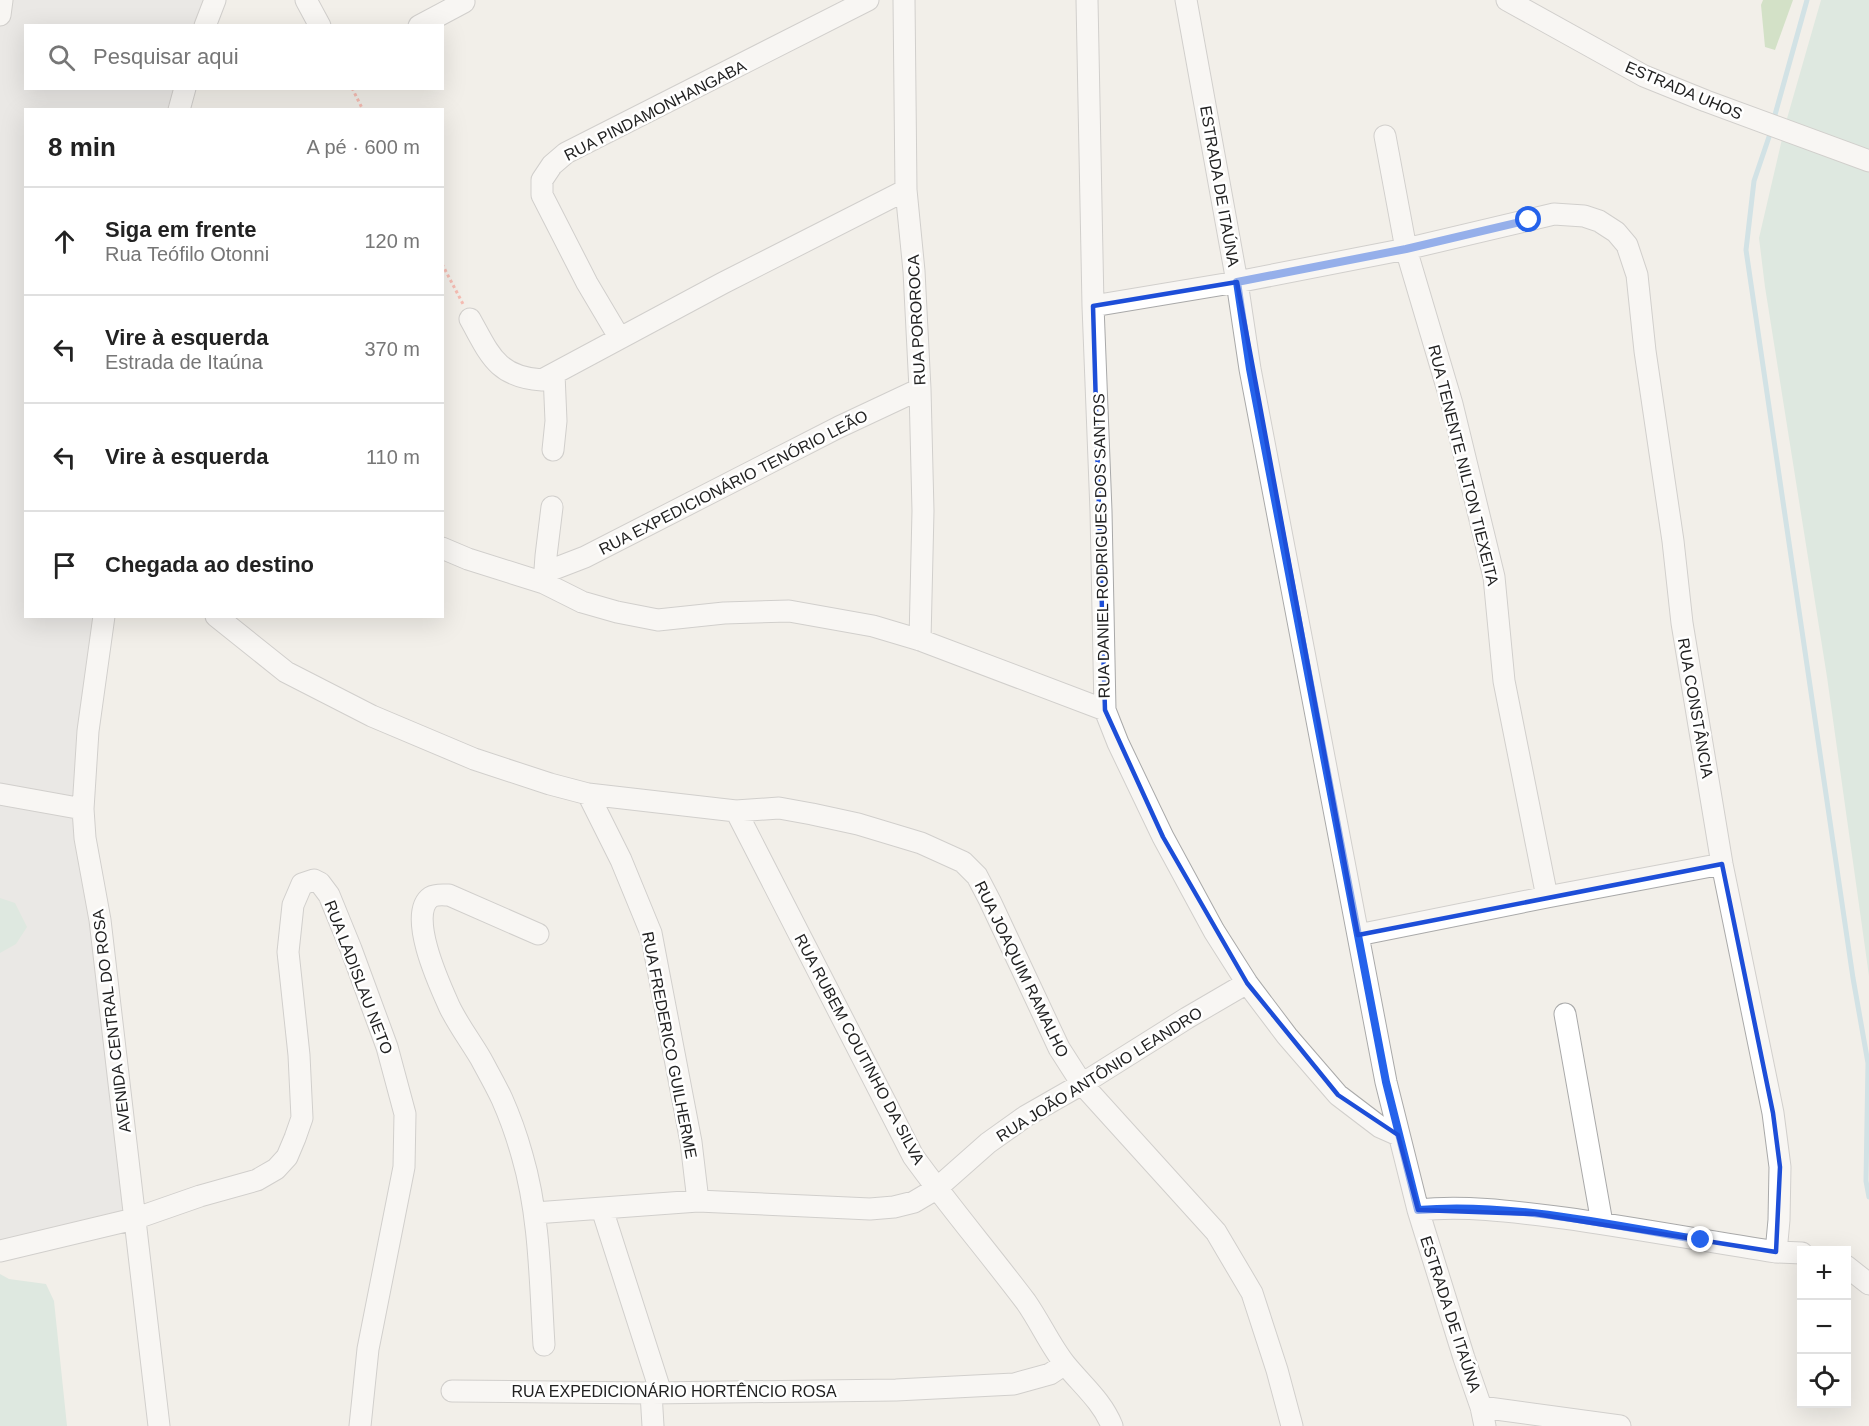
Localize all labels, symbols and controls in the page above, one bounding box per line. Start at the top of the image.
search box [24,24,444,90]
icon: search [45,41,78,74]
text: Pesquisar aqui [93,44,239,69]
street label: RUA PINDAMONHANGABA [561,57,749,164]
street label: ESTRADA UHOS [1623,58,1745,123]
street label: ESTRADA DE ITAÚNA [1197,104,1243,268]
text: 8 min [48,132,116,162]
text: A pé · 600 m [307,136,420,158]
route start [1515,206,1541,232]
text: Siga em frente [105,217,257,242]
icon: ahead [48,225,81,258]
text: 120 m [364,230,420,252]
text: Rua Teófilo Otonni [105,243,269,265]
street label: RUA POROROCA [905,254,928,386]
text: Vire à esquerda [105,325,268,350]
icon: left [48,333,81,366]
text: 370 m [364,338,420,360]
street label: RUA TENENTE NILTON TIEXEITA [1425,343,1502,588]
text: Estrada de Itaúna [105,351,263,373]
street label: RUA DANIEL RODRIGUES DOS SANTOS [1090,393,1113,699]
street label: RUA EXPEDICIONÁRIO TENÓRIO LEÃO [595,405,870,558]
icon: left [48,441,81,474]
text: Vire à esquerda [105,444,268,469]
text: 110 m [366,446,420,468]
icon: arrive [48,549,81,582]
text: Chegada ao destino [105,552,314,577]
street label: RUA CONSTÂNCIA [1675,636,1717,780]
street label: RUA JOAQUIM RAMALHO [971,878,1072,1060]
street label: RUA LADISLAU NETO [321,898,396,1056]
street label: AVENIDA CENTRAL DO ROSA [89,908,134,1134]
street label: RUA FREDERICO GUILHERME [639,930,700,1160]
street label: RUA RUBEM COUTINHO DA SILVA [791,931,928,1167]
street label: RUA JOÃO ANTÔNIO LEANDRO [992,1002,1205,1145]
route end [1687,1226,1713,1252]
street label: ESTRADA DE ITAÚNA [1417,1234,1485,1395]
map controls [1797,1246,1851,1408]
button: + [1797,1246,1851,1300]
button: − [1797,1300,1851,1354]
button: locate [1797,1354,1851,1408]
street label: RUA EXPEDICIONÁRIO HORTÊNCIO ROSA [511,1382,837,1400]

